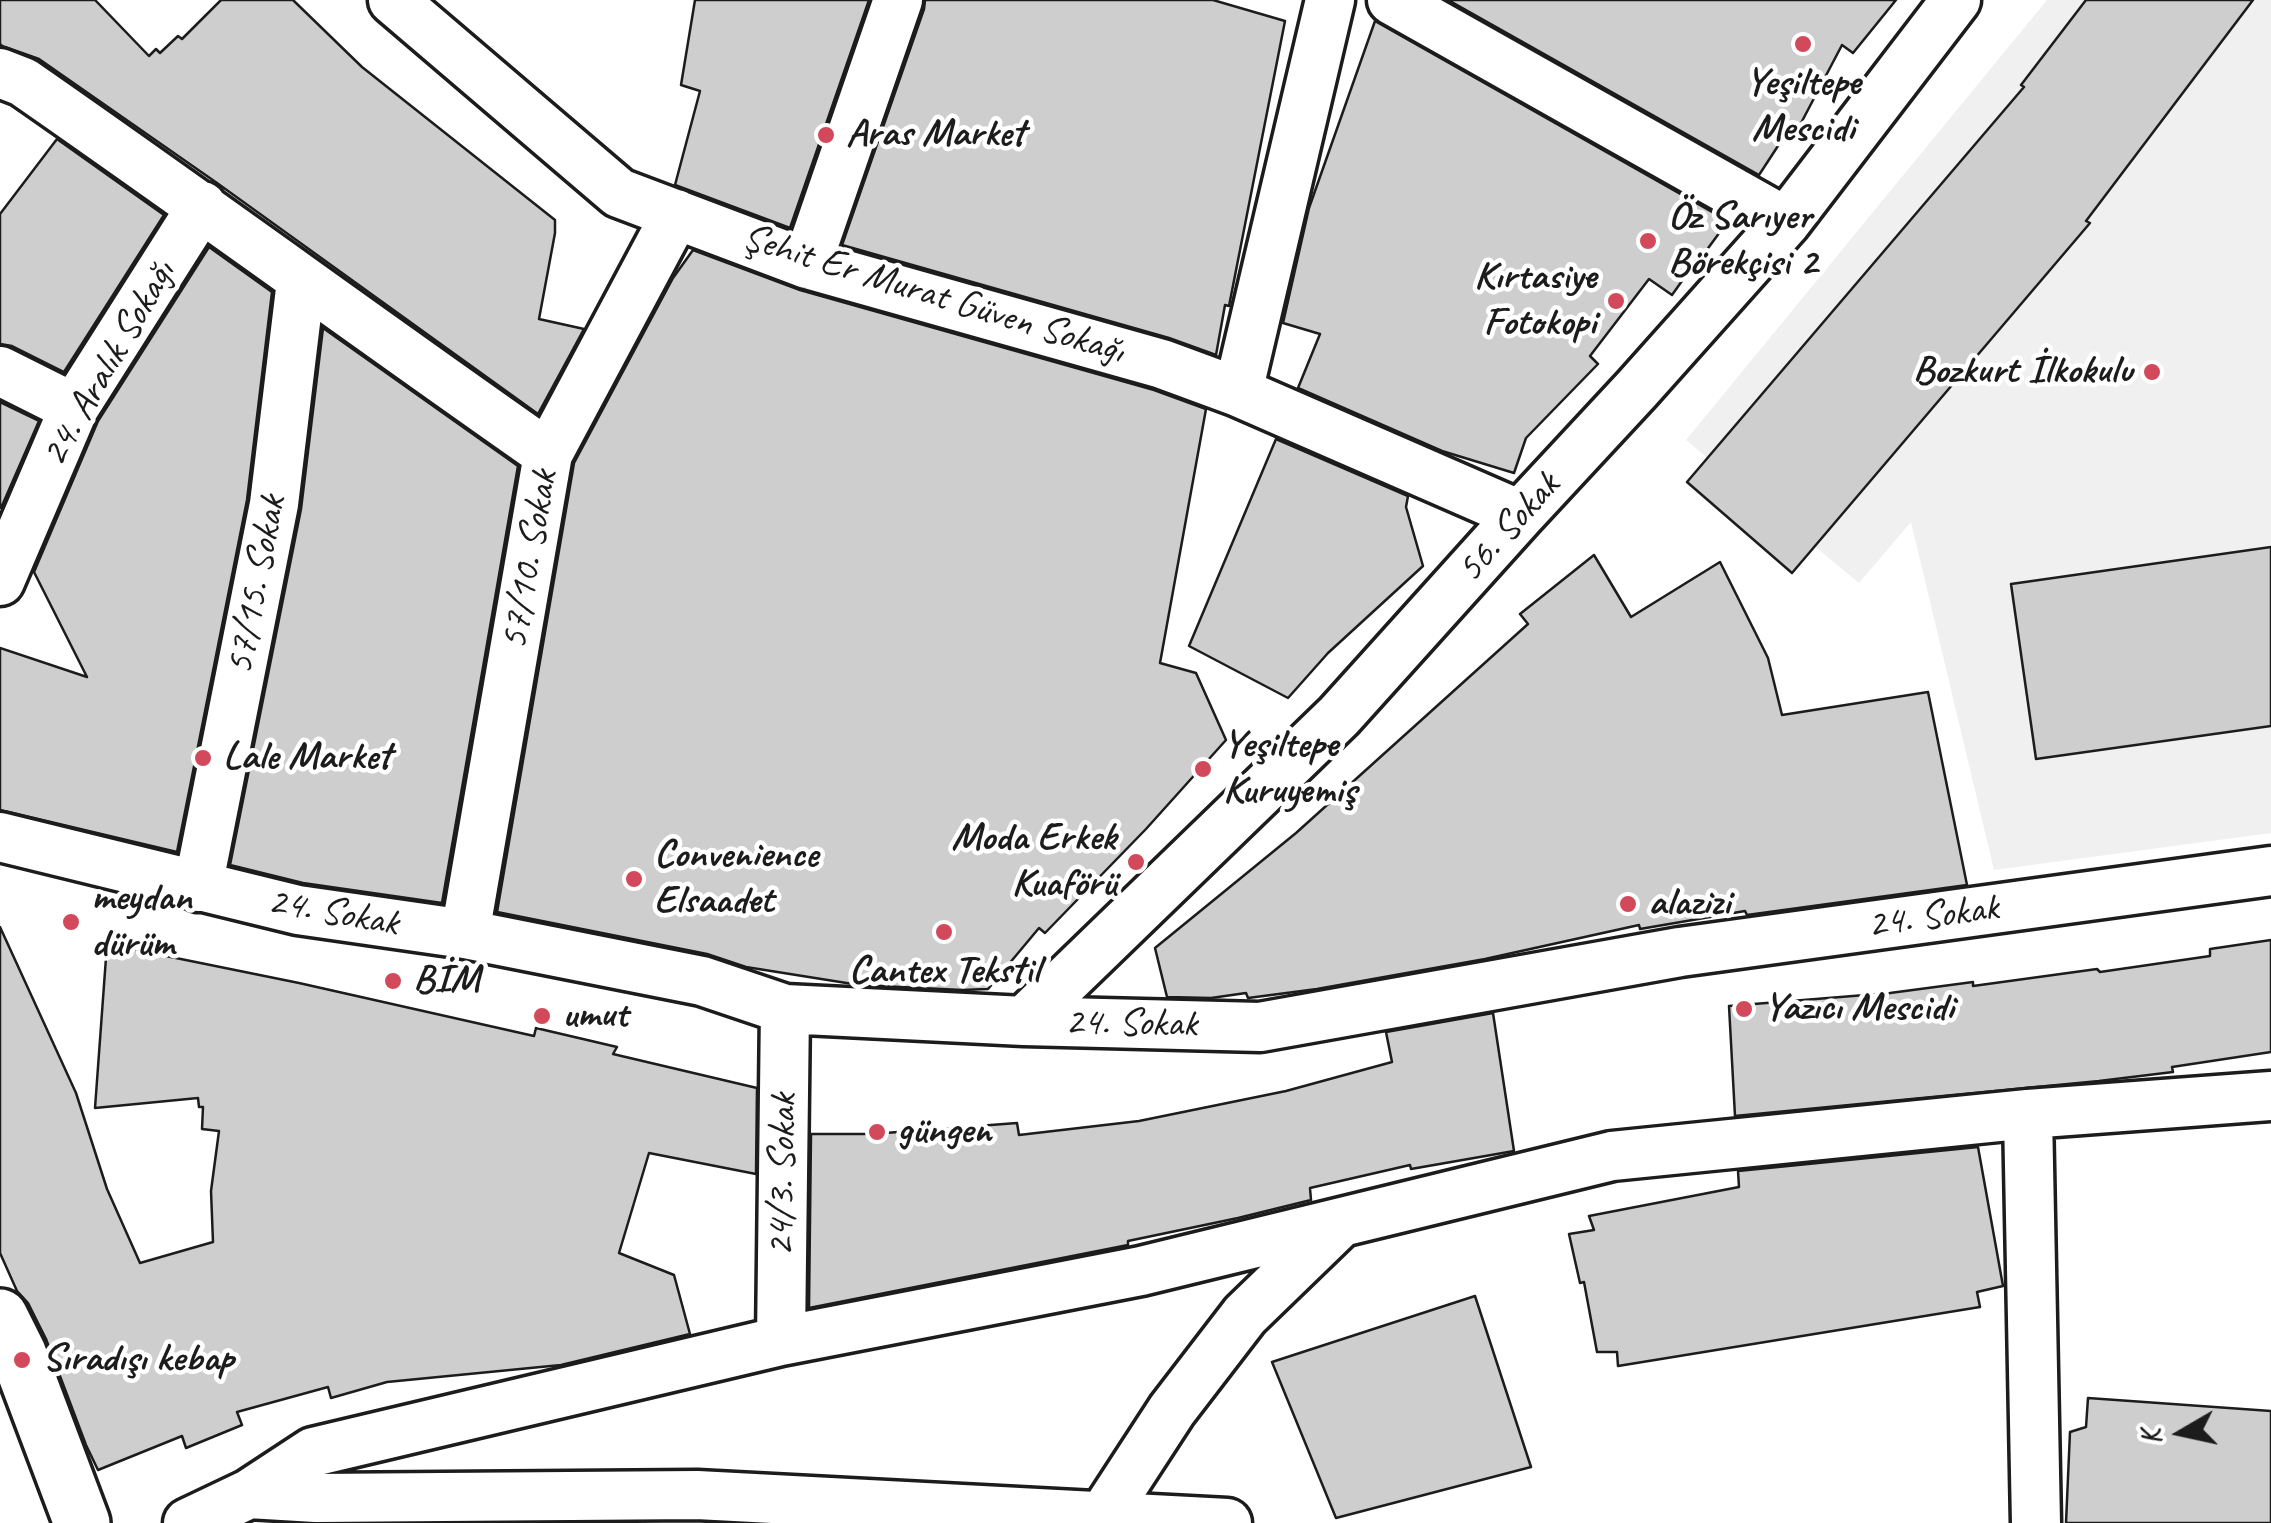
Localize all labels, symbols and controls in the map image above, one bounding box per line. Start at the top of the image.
marker: Yeşiltepe Mescidi [1792,33,1814,55]
place label: Yeşiltepe Mescidi [1746,60,1860,154]
place label: Aras Market [846,111,1025,159]
marker: Aras Market [815,124,837,146]
place label: Öz Sarıyer Börekçisi 2 [1668,194,1817,288]
street label: Şehit Er Murat Güven Sokağı [736,214,1130,376]
marker: Öz Sarıyer Börekçisi 2 [1637,230,1659,252]
street label: 24. Aralık Sokağı [31,253,187,475]
place label: Kırtasiye Fotokopi [1474,254,1596,348]
marker: Kırtasiye Fotokopi [1605,290,1627,312]
place label: Bozkurt İlkokulu [1913,348,2132,396]
marker: Bozkurt İlkokulu [2141,361,2163,383]
street label: 56. Sokak [1447,463,1571,593]
street label: 57/10. Sokak [491,467,569,653]
street label: 57/15. Sokak [216,491,298,679]
place label: Yeşiltepe Kuruyemiş [1223,722,1356,816]
place label: Lale Market [223,734,391,782]
marker: Lale Market [192,747,214,769]
marker: Yeşiltepe Kuruyemiş [1192,758,1214,780]
place label: Moda Erkek Kuaförü [951,815,1116,909]
place label: Convenience Elsaadet [654,832,818,926]
marker: Moda Erkek Kuaförü [1125,851,1147,873]
marker: Convenience Elsaadet [623,868,645,890]
place label: meydan dürüm [91,875,192,969]
street label: 24. Sokak [264,878,402,948]
place label: alazizi [1648,880,1730,928]
street label: 24. Sokak [1864,884,2002,950]
marker: alazizi [1617,893,1639,915]
marker: meydan dürüm [60,911,82,933]
marker: Cantex Tekstil [933,921,955,943]
place label: Cantex Tekstil [849,948,1039,996]
place label: BİM [413,957,479,1005]
marker: BİM [382,970,404,992]
place label: Yazıcı Mescidi [1764,985,1954,1033]
place label: umut [562,992,628,1040]
marker: Yazıcı Mescidi [1733,998,1755,1020]
street label: 24. Sokak [1065,999,1197,1049]
marker: umut [531,1005,553,1027]
street label: 24/3. Sokak [758,1093,808,1257]
place label: güngen [897,1108,991,1156]
marker: güngen [866,1121,888,1143]
place label: Sıradışı kebap [42,1336,234,1384]
marker: Sıradışı kebap [11,1349,33,1371]
north arrow [2131,1383,2231,1483]
text: K [2132,1428,2169,1448]

